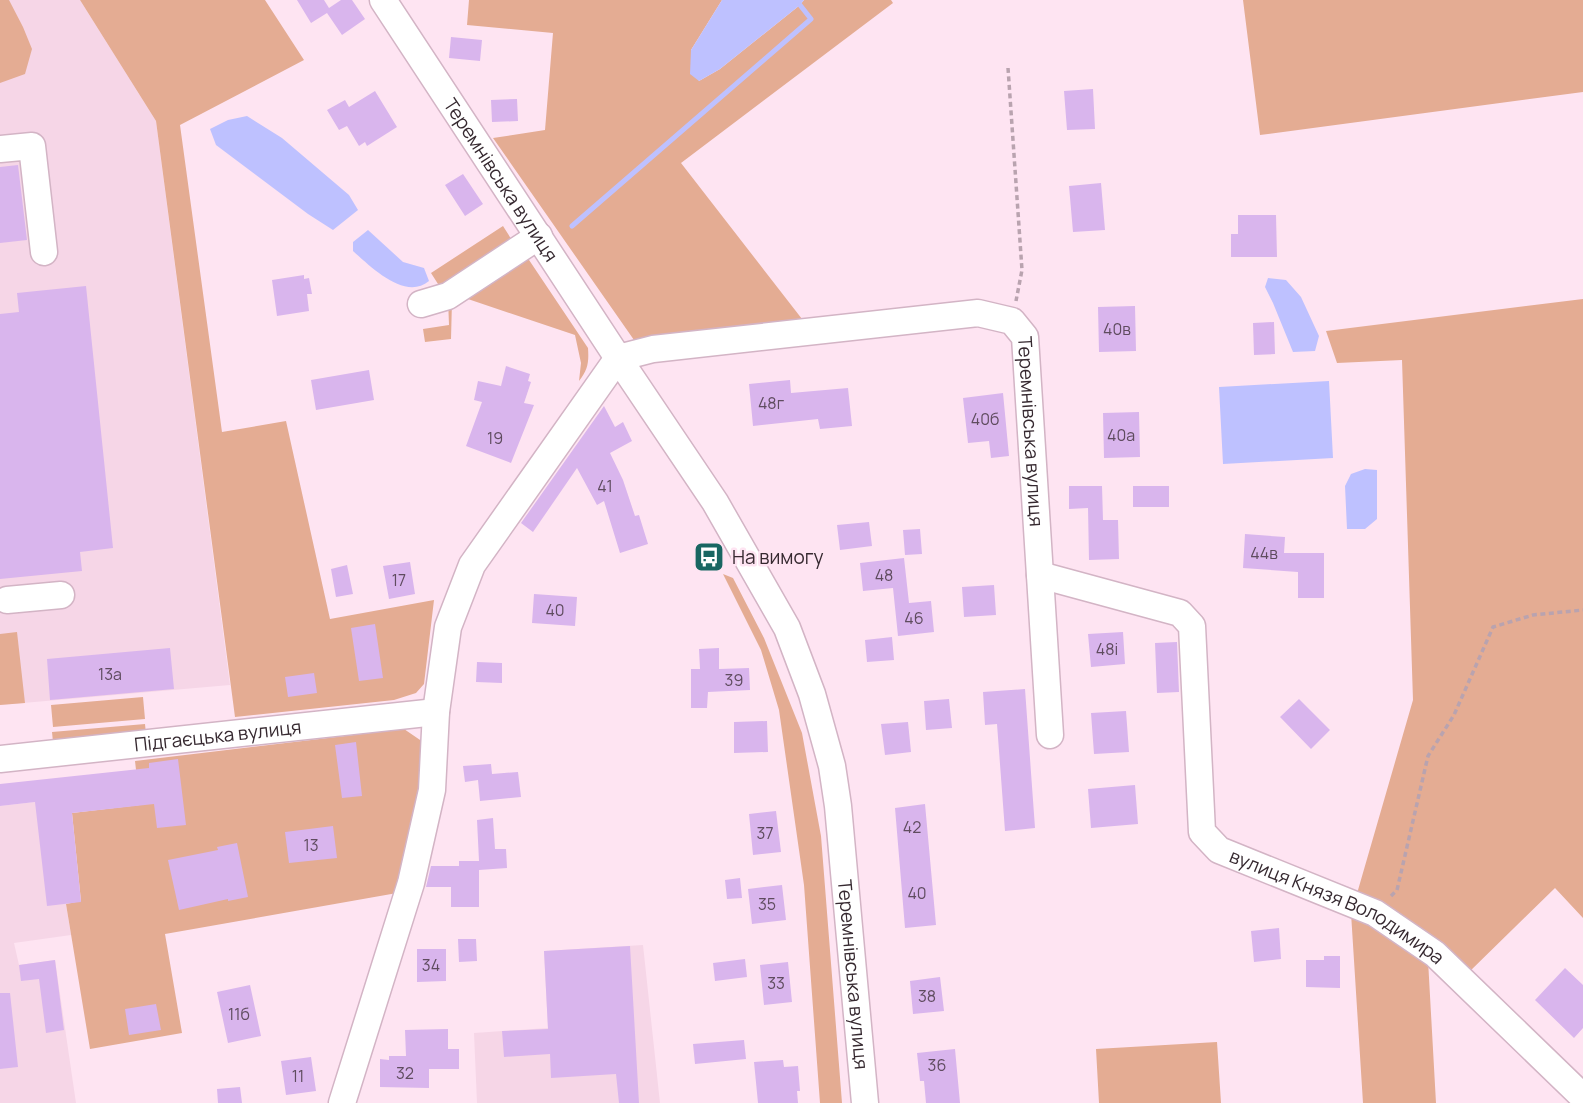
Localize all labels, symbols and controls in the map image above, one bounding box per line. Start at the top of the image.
street label: Теремнівська вулиця [438,93,564,267]
house number: 40в [1103,318,1131,340]
street label: Теремнівська вулиця [1012,336,1050,527]
house number: 48г [758,392,785,414]
house number: 40б [971,408,999,430]
house number: 40а [1107,424,1135,446]
house number: 19 [487,427,503,449]
house number: 41 [597,475,613,497]
bus stop icon: На вимогу [692,540,726,574]
house number: 44в [1250,542,1278,564]
place label: На вимогу [732,544,823,570]
house number: 48 [875,564,893,586]
house number: 17 [392,569,406,591]
house number: 40 [545,599,565,621]
house number: 46 [904,607,924,629]
house number: 48і [1096,638,1118,660]
house number: 13а [98,663,122,685]
house number: 39 [725,669,743,691]
street label: Підгаєцька вулиця [133,714,303,757]
house number: 42 [903,816,921,838]
house number: 37 [757,822,773,844]
house number: 13 [303,834,319,856]
street label: вулиця Князя Володимира [1226,843,1451,970]
street label: Теремнівська вулиця [832,879,875,1071]
house number: 40 [907,882,927,904]
house number: 35 [758,893,776,915]
house number: 34 [422,954,440,976]
house number: 33 [767,972,785,994]
house number: 38 [918,985,936,1007]
house number: 11б [228,1003,250,1025]
house number: 36 [928,1054,946,1076]
house number: 32 [396,1062,414,1084]
house number: 11 [292,1065,304,1087]

